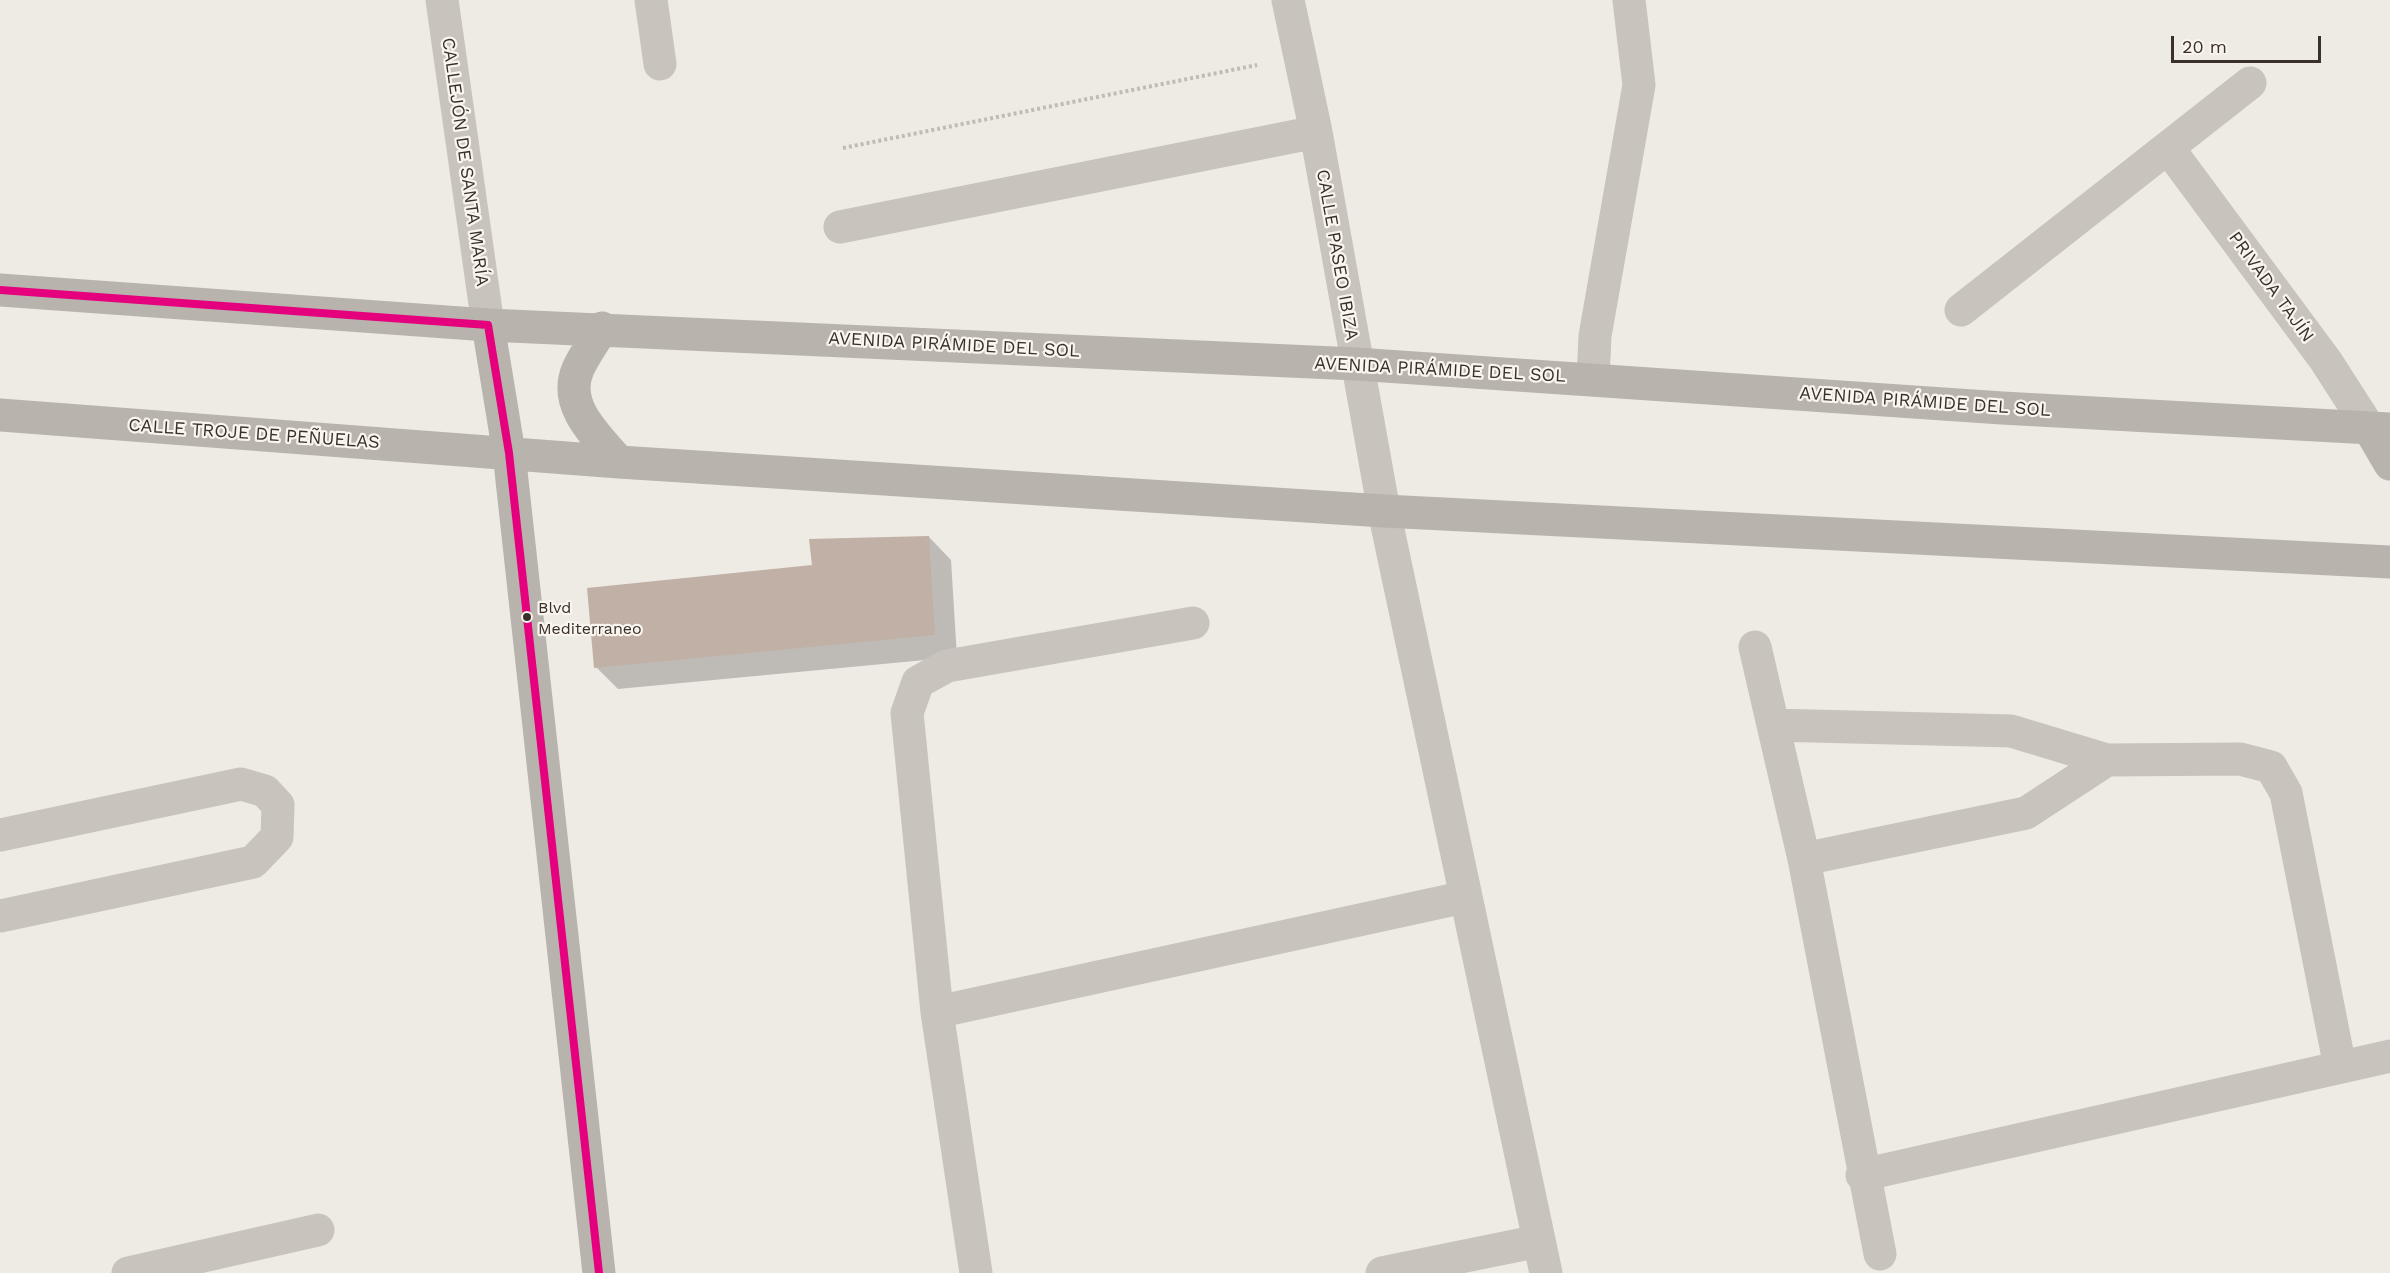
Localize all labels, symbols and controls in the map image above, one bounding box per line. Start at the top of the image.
scale bar [2174,24,2324,62]
street label: CALLEJÓN DE SANTA MARÍA [437,36,493,288]
text: 20 m [2182,36,2227,57]
street label: CALLE PASEO IBIZA [1311,168,1363,342]
street label: PRIVADA TAJÍN [2224,228,2318,346]
street label: AVENIDA PIRÁMIDE DEL SOL [828,328,1080,362]
street label: AVENIDA PIRÁMIDE DEL SOL [1314,353,1566,387]
street label: AVENIDA PIRÁMIDE DEL SOL [1799,382,2051,422]
street label: CALLE TROJE DE PEÑUELAS [128,414,380,454]
place label: Blvd Mediterraneo [538,598,642,636]
marker: Blvd Mediterraneo [521,611,533,623]

